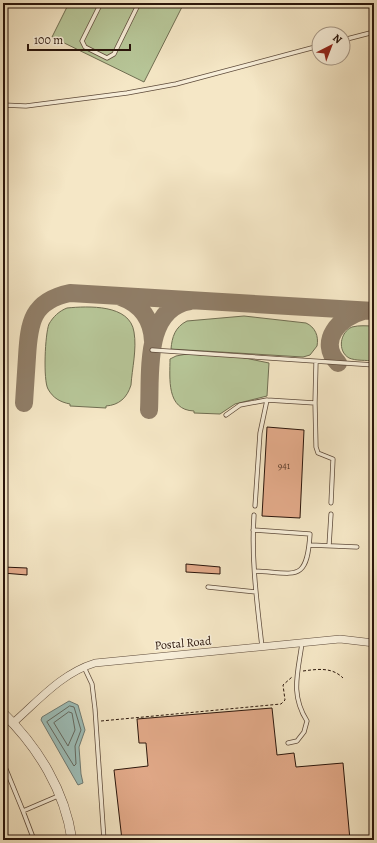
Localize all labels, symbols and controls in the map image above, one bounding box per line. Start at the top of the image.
scale bar [28,26,130,52]
north arrow [311,26,351,66]
text: N [329,31,345,47]
text: 100 m [34,32,63,48]
house number: 941 [278,459,291,472]
street label: Postal Road [154,633,212,653]

